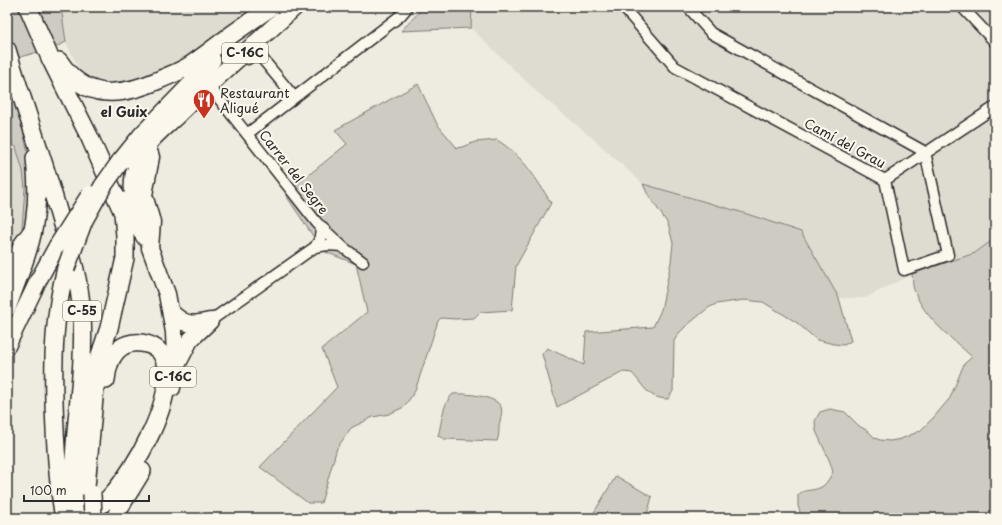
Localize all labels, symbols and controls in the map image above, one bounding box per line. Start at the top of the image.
road number: C-16C [222,43,268,63]
place label: Restaurant Aligué [220,83,290,117]
restaurant icon: Restaurant Aligué [191,87,217,120]
district label: el Guix [101,101,148,122]
street label: Camí del Grau [801,113,889,172]
street label: Carrer del Segre [255,126,333,218]
road number: C-55 [63,301,101,321]
road number: C-16C [150,367,196,387]
scale bar [24,477,149,503]
text: 100 m [30,481,67,499]

